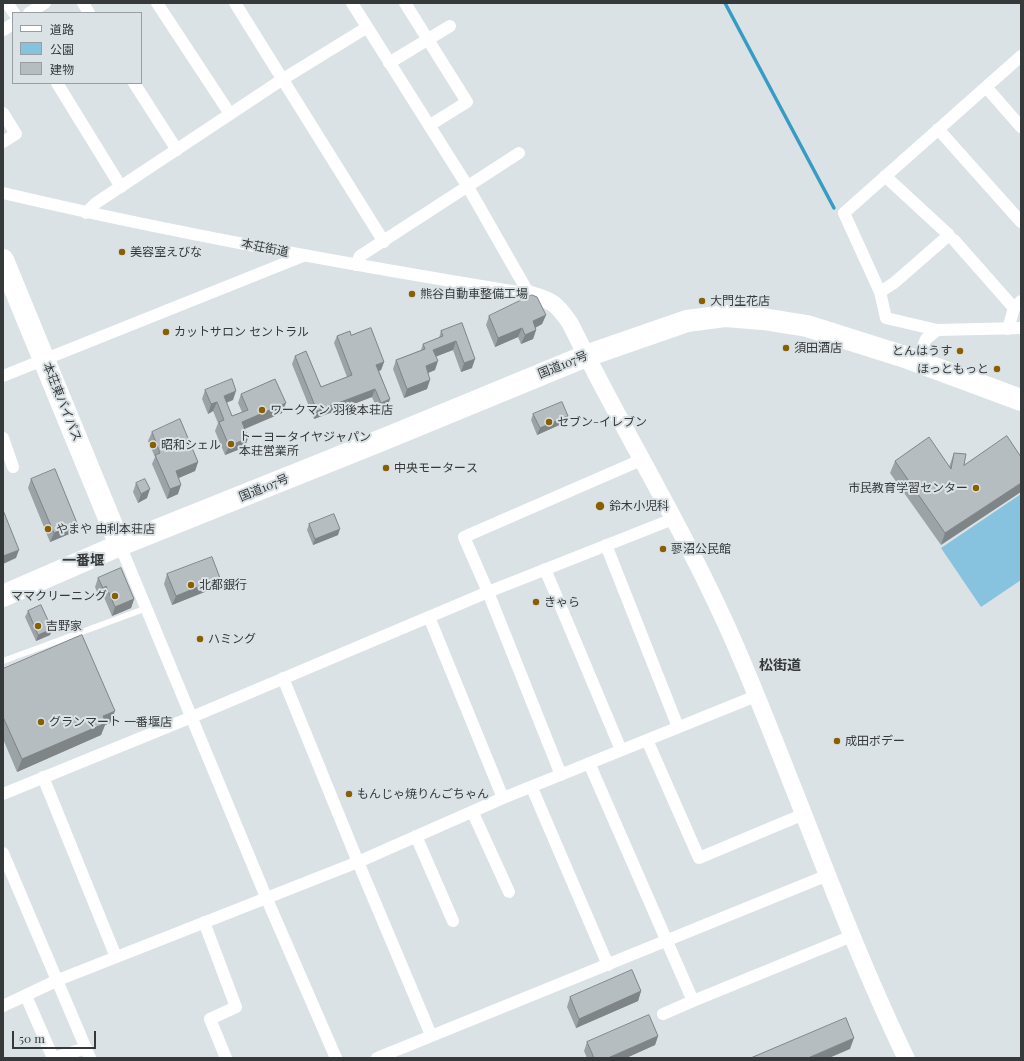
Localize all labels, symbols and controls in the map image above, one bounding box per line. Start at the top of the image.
legend [12,12,142,84]
text: 道路 [50,21,74,37]
text: 公園 [50,41,74,57]
text: 建物 [50,61,74,77]
street label: 本荘街道 [240,236,290,260]
place label: 美容室えびな [130,245,202,259]
marker: 美容室えびな [117,247,127,257]
place label: 熊谷自動車整備工場 [420,287,528,301]
marker: 熊谷自動車整備工場 [407,289,417,299]
place label: 大門生花店 [710,294,770,308]
marker: 大門生花店 [697,296,707,306]
place label: カットサロン セントラル [174,325,309,339]
marker: カットサロン セントラル [161,327,171,337]
place label: 須田酒店 [794,341,842,355]
marker: 須田酒店 [781,343,791,353]
place label: とんはうす [892,344,952,358]
marker: とんはうす [955,346,965,356]
street label: 国道107号 [536,348,590,382]
street label: 本荘東バイパス [40,360,84,444]
place label: ほっともっと [917,362,989,376]
marker: ほっともっと [992,364,1002,374]
place label: ワークマン 羽後本荘店 [270,403,393,417]
marker: ワークマン 羽後本荘店 [257,405,267,415]
place label: セブン-イレブン [557,415,647,429]
marker: セブン-イレブン [544,417,554,427]
place label: トーヨータイヤジャパン 本荘営業所 [239,430,371,458]
place label: 昭和シェル [161,438,221,452]
marker: トーヨータイヤジャパン 本荘営業所 [226,439,236,449]
marker: 昭和シェル [148,440,158,450]
place label: 中央モータース [394,461,478,475]
marker: 中央モータース [381,463,391,473]
street label: 国道107号 [237,471,291,505]
place label: 市民教育学習センター [848,481,968,495]
marker: 市民教育学習センター [971,483,981,493]
place label: 鈴木小児科 [609,499,669,513]
marker: 鈴木小児科 [594,500,606,512]
place label: やまや 由利本荘店 [56,522,155,536]
marker: やまや 由利本荘店 [43,524,53,534]
place label: 蓼沼公民館 [671,542,731,556]
marker: 蓼沼公民館 [658,544,668,554]
district label: 一番堰 [62,553,104,569]
place label: 北都銀行 [199,578,247,592]
marker: 北都銀行 [186,580,196,590]
place label: ママクリーニング [11,589,107,603]
marker: ママクリーニング [110,591,120,601]
place label: きゃら [544,595,580,609]
marker: きゃら [531,597,541,607]
place label: 吉野家 [46,619,82,633]
marker: 吉野家 [33,621,43,631]
place label: ハミング [208,632,256,646]
marker: ハミング [195,634,205,644]
district label: 松街道 [759,658,801,674]
place label: グランマート 一番堰店 [49,715,172,729]
marker: グランマート 一番堰店 [36,717,46,727]
place label: 成田ボデー [845,734,905,748]
marker: 成田ボデー [832,736,842,746]
place label: もんじゃ焼りんごちゃん [357,787,489,801]
marker: もんじゃ焼りんごちゃん [344,789,354,799]
scale bar [14,1023,98,1049]
text: 50 m [19,1030,45,1046]

